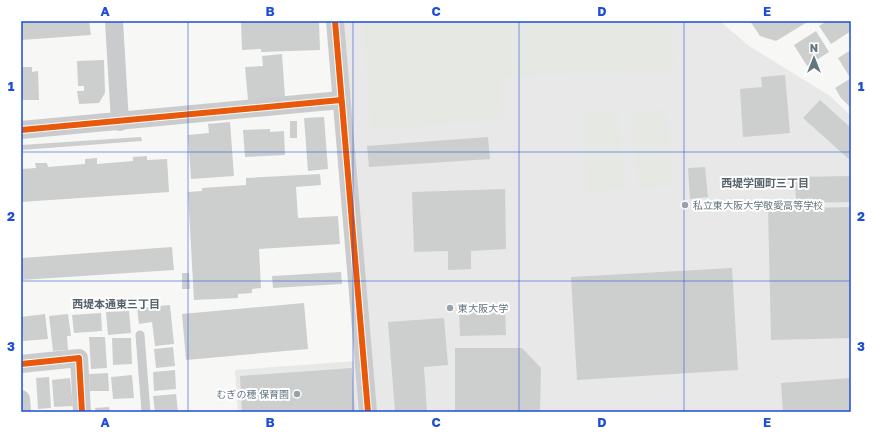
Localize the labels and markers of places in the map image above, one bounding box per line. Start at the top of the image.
place label: 私立東大阪大学敬愛高等学校 [693,199,823,211]
marker: 私立東大阪大学敬愛高等学校 [680,200,690,210]
place label: 東大阪大学 [458,302,508,314]
marker: 東大阪大学 [445,303,455,313]
place label: むぎの穂 保育園 [217,388,289,400]
marker: むぎの穂 保育園 [292,389,302,399]

